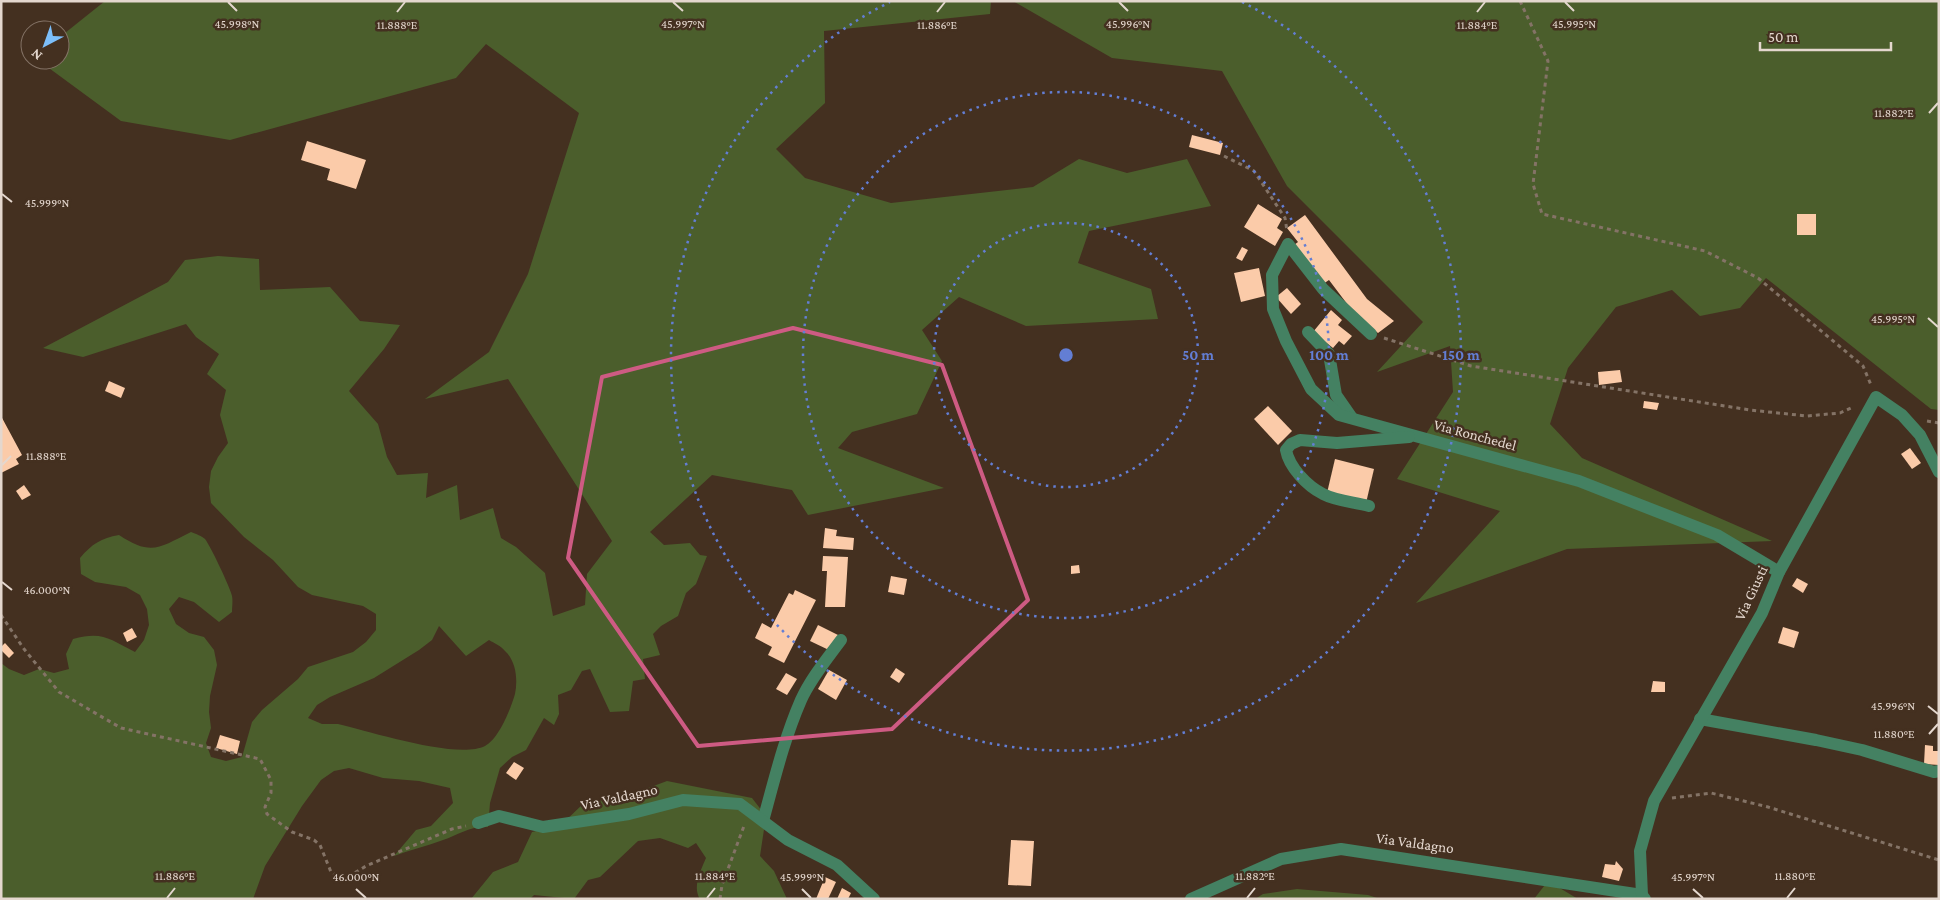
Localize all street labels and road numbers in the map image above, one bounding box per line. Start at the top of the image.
street label: Via Ronchedel [1432,416,1518,454]
street label: Via Giusti [1731,563,1771,623]
street label: Via Valdagno [579,781,659,814]
street label: Via Valdagno [1375,830,1455,857]

